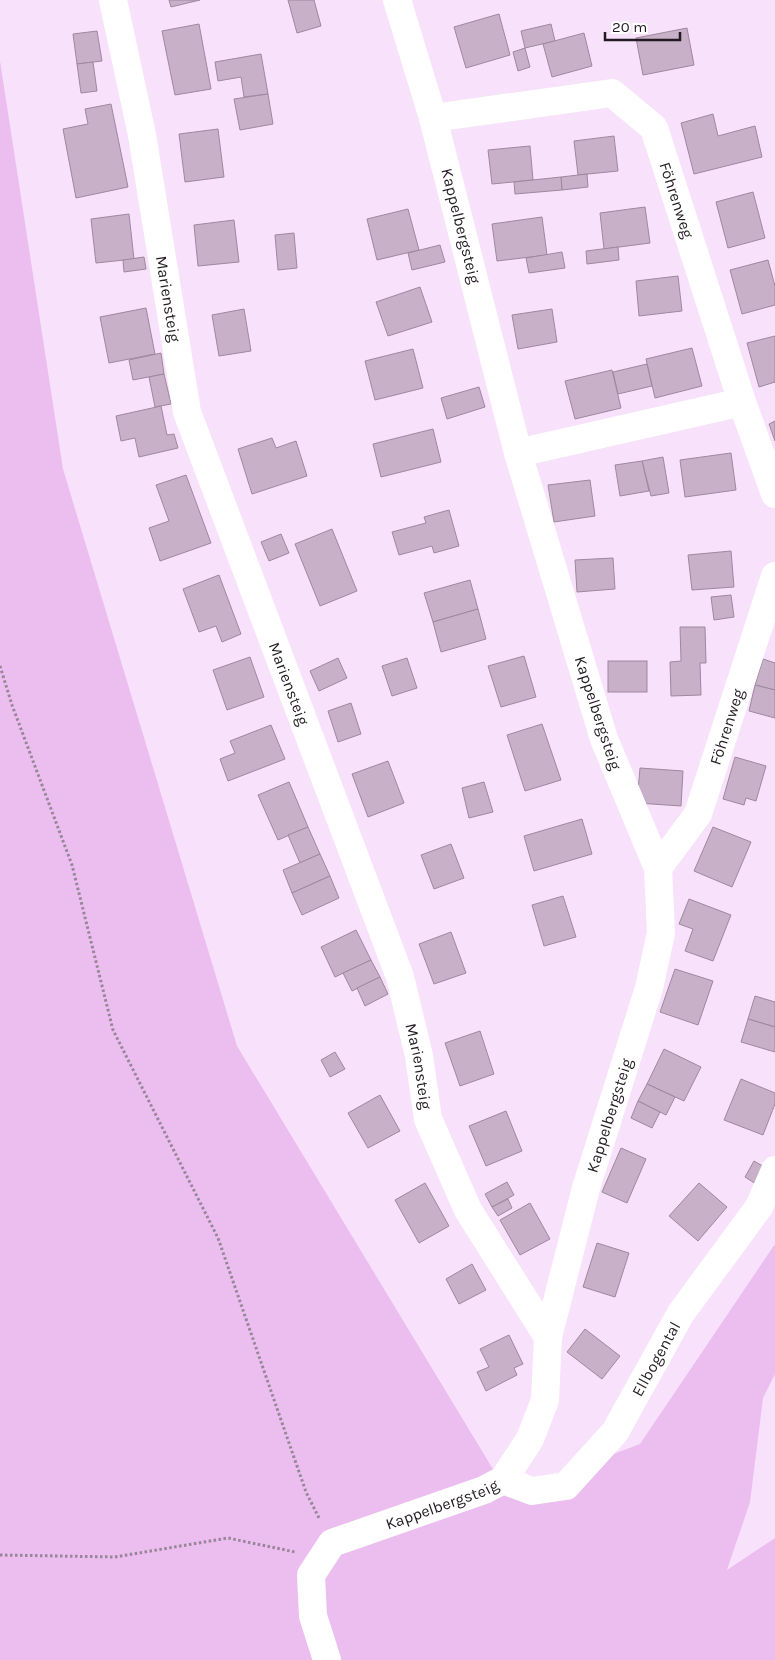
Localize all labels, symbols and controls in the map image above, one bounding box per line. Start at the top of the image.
scale bar [605,10,680,42]
text: 20 m [612,18,647,36]
street label: Föhrenweg [656,160,698,240]
street label: Kappelbergsteig [437,166,485,286]
street label: Mariensteig [152,254,185,343]
street label: Mariensteig [265,639,314,728]
street label: Kappelbergsteig [571,654,625,772]
street label: Föhrenweg [705,686,747,767]
street label: Mariensteig [402,1021,436,1111]
street label: Kappelbergsteig [582,1056,636,1175]
street label: Ellbogental [627,1318,684,1399]
street label: Kappelbergsteig [383,1475,502,1533]

